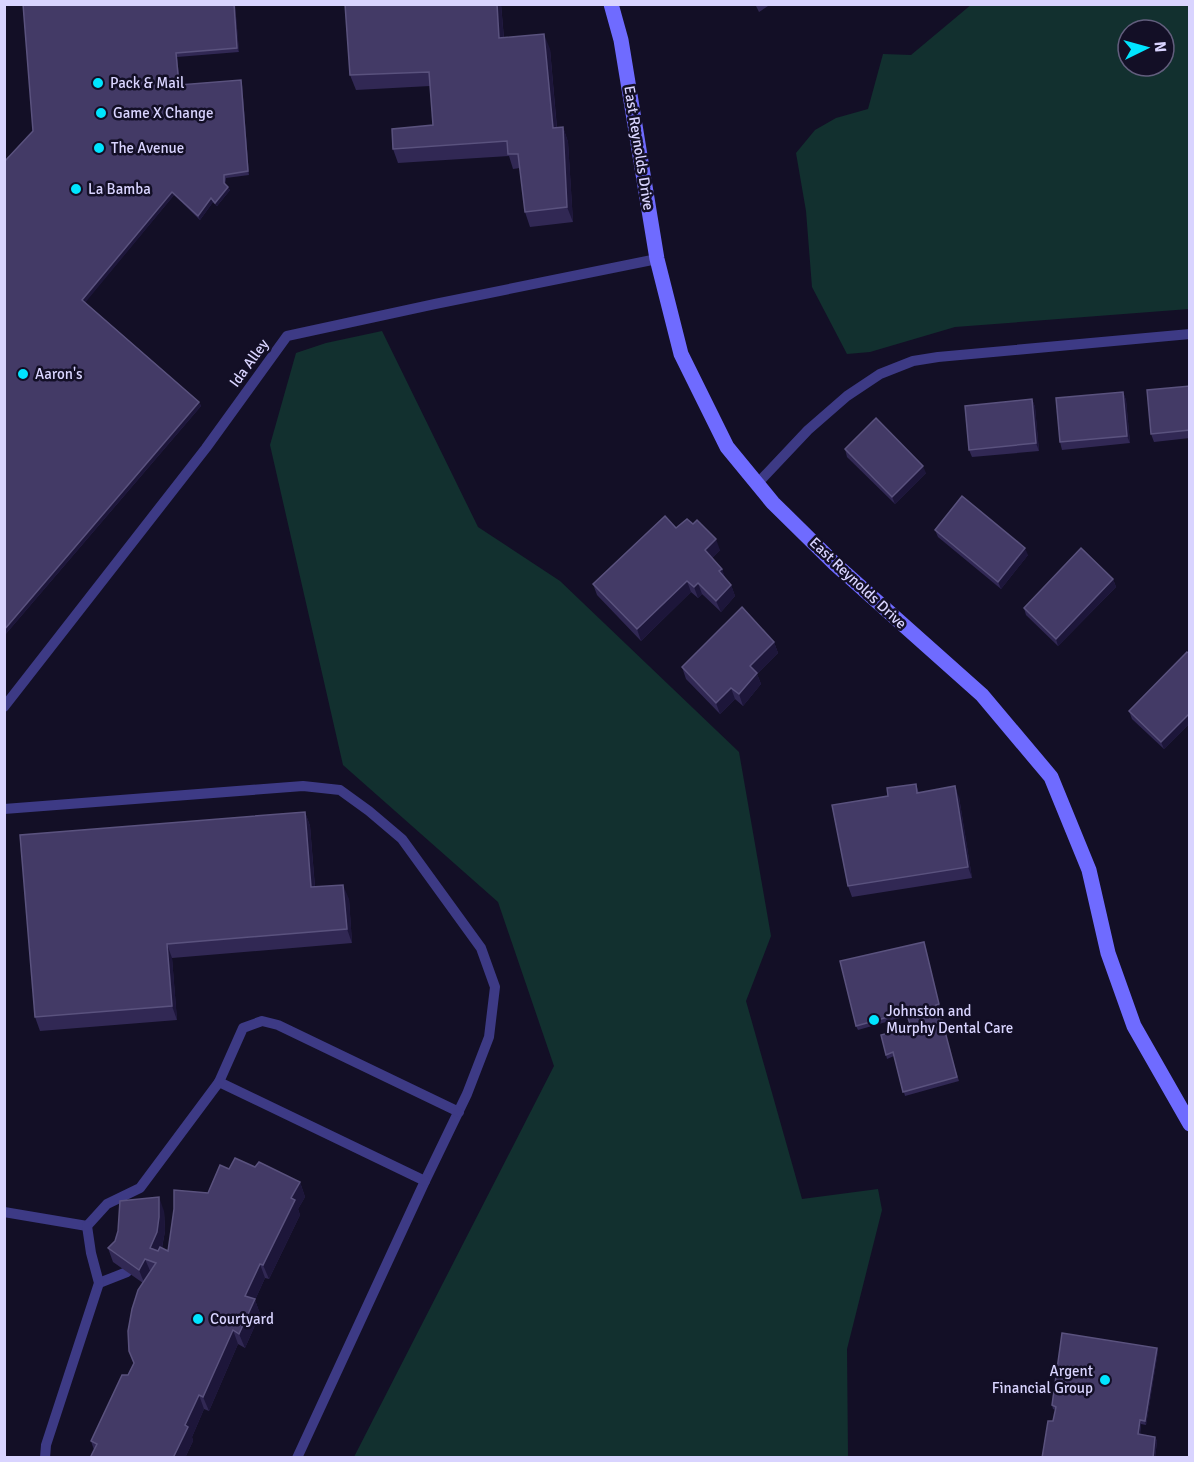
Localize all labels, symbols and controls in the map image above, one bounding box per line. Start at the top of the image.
north arrow [1116,18,1176,78]
text: N [1149,40,1170,53]
place label: Pack & Mail [110,74,184,92]
marker: Pack & Mail [91,76,105,90]
street label: East Reynolds Drive [620,84,658,212]
place label: Game X Change [113,104,214,122]
marker: Game X Change [94,106,108,120]
place label: The Avenue [111,139,184,157]
marker: The Avenue [92,141,106,155]
place label: La Bamba [88,180,151,198]
marker: La Bamba [69,182,83,196]
street label: Ida Alley [226,335,272,391]
place label: Aaron's [35,365,83,383]
marker: Aaron's [16,367,30,381]
street label: East Reynolds Drive [806,533,910,633]
place label: Johnston and Murphy Dental Care [886,1002,1013,1037]
marker: Johnston and Murphy Dental Care [867,1013,881,1027]
place label: Courtyard [210,1310,274,1328]
marker: Courtyard [191,1312,205,1326]
place label: Argent Financial Group [992,1362,1093,1397]
marker: Argent Financial Group [1098,1373,1112,1387]

